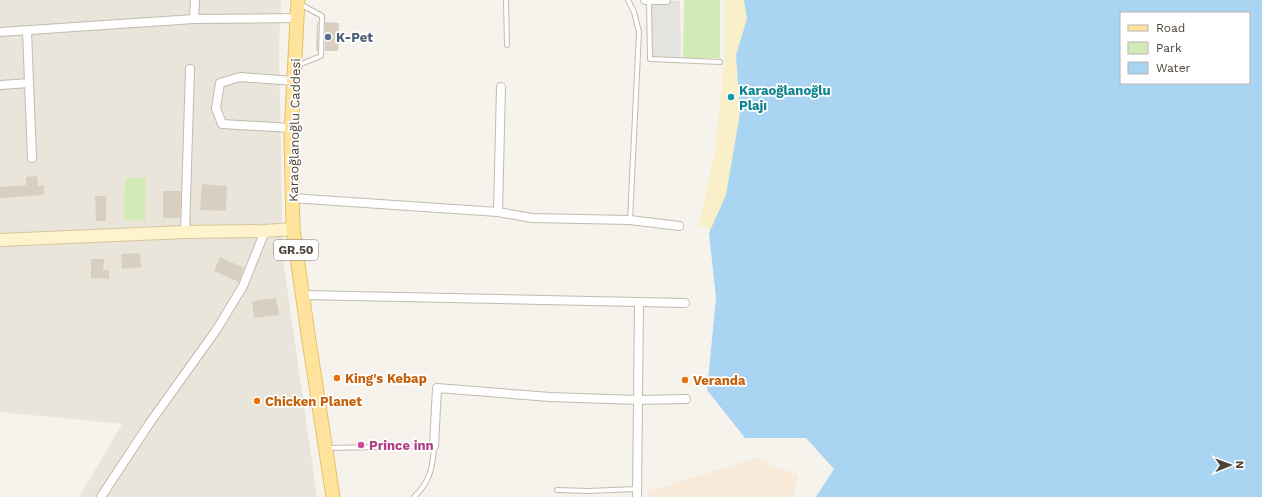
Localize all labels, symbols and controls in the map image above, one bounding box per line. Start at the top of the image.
legend [1120,12,1250,84]
text: Road [1156,21,1185,35]
place label: K-Pet [336,30,373,45]
marker: K-Pet [323,32,333,42]
text: Park [1156,41,1182,55]
street label: Karaoğlanoğlu Caddesi [286,58,303,202]
text: Water [1156,61,1191,75]
place label: Karaoğlanoğlu Plajı [739,83,831,113]
marker: Karaoğlanoğlu Plajı [726,92,736,102]
road number: GR.50 [274,240,318,260]
place label: King's Kebap [345,371,427,386]
marker: King's Kebap [332,373,342,383]
place label: Veranda [693,373,746,388]
marker: Veranda [680,375,690,385]
place label: Chicken Planet [265,394,362,409]
marker: Chicken Planet [252,396,262,406]
place label: Prince inn [369,438,434,453]
marker: Prince inn [356,440,366,450]
north arrow [1210,445,1250,485]
text: N [1233,461,1246,469]

